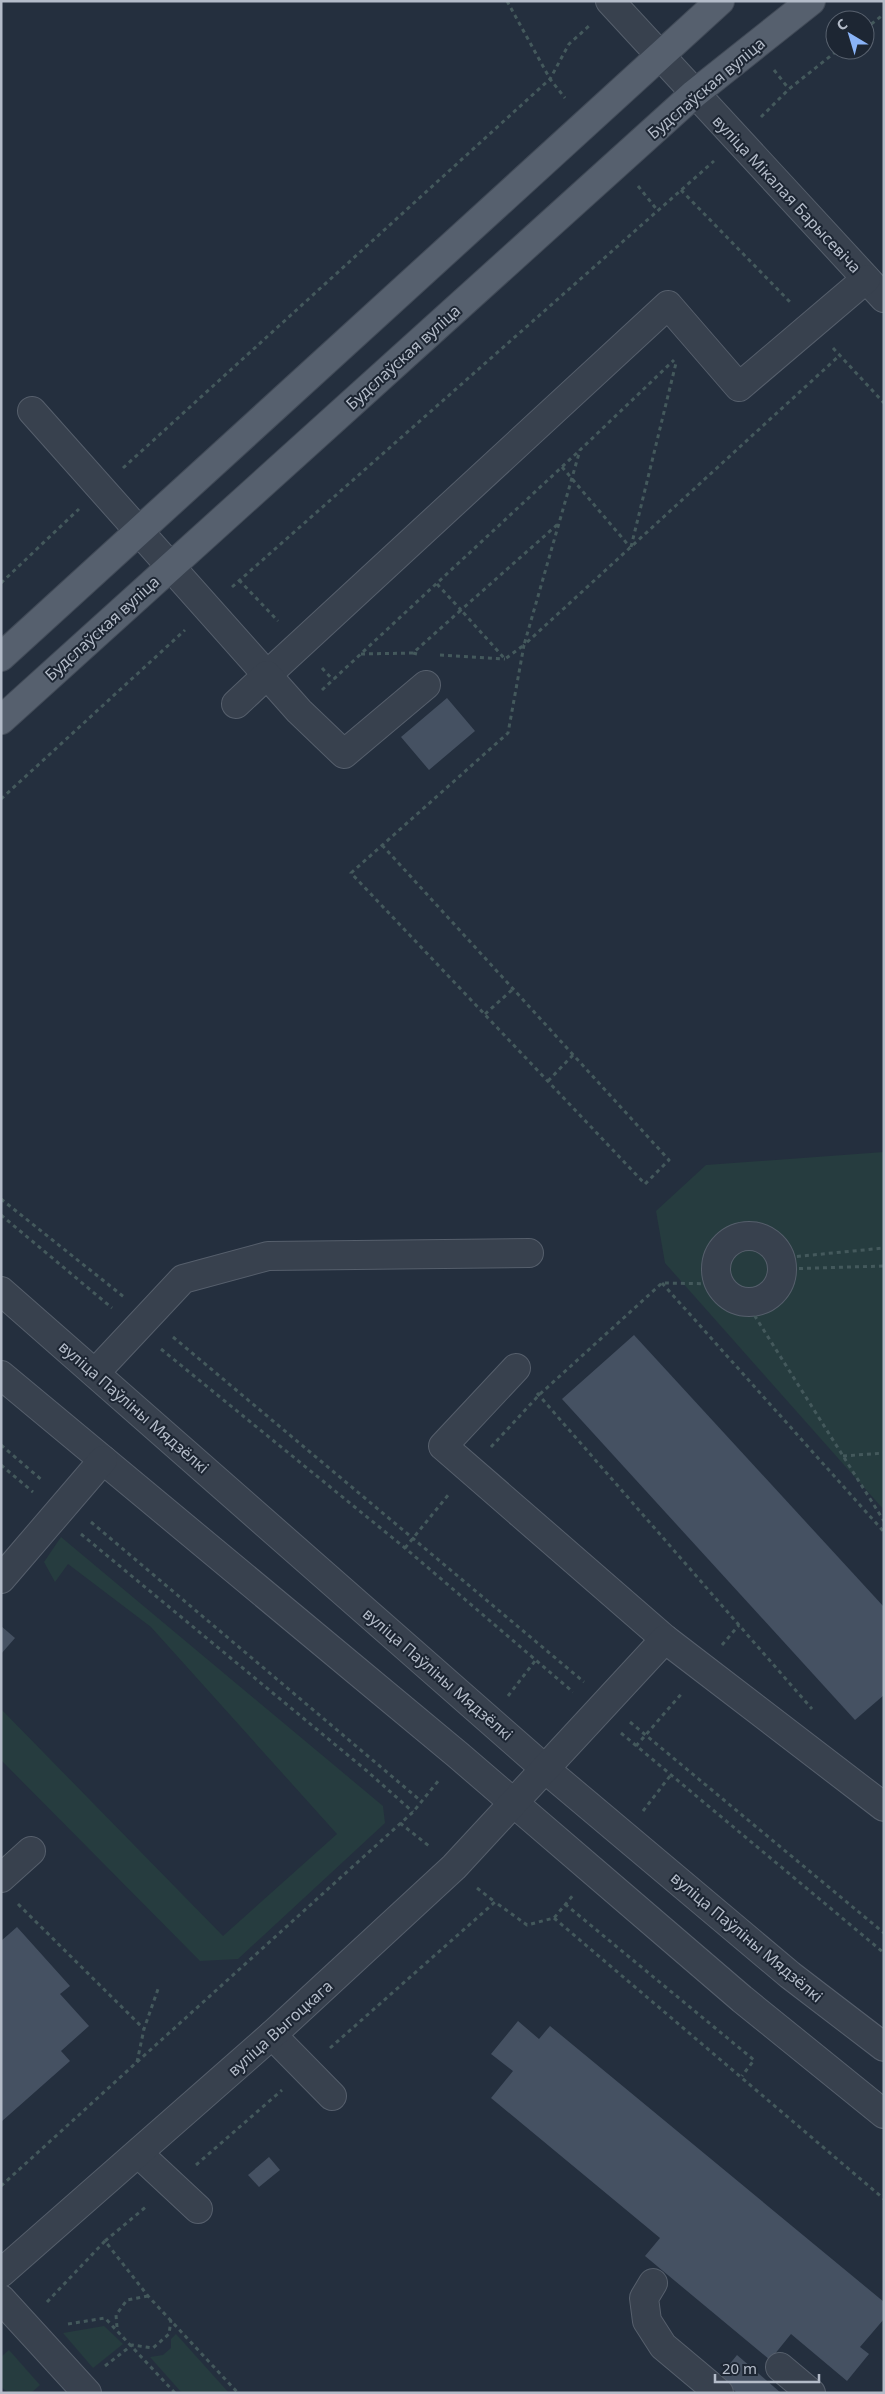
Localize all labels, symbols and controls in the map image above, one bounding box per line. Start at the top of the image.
north arrow [825,10,875,60]
text: С [832,14,851,35]
street label: Будслаўская вуліца [643,32,769,144]
street label: вуліца Мікалая Барысевіча [708,110,866,278]
street label: Будслаўская вуліца [341,300,465,414]
street label: Будслаўская вуліца [40,571,164,685]
street label: вуліца Паўліны Мядзёлкі [54,1336,214,1478]
street label: вуліца Паўліны Мядзёлкі [358,1603,518,1745]
street label: вуліца Паўліны Мядзёлкі [666,1867,828,2007]
street label: вуліца Выгоцкага [223,1975,337,2081]
scale bar [715,2352,819,2384]
text: 20 m [722,2358,757,2378]

